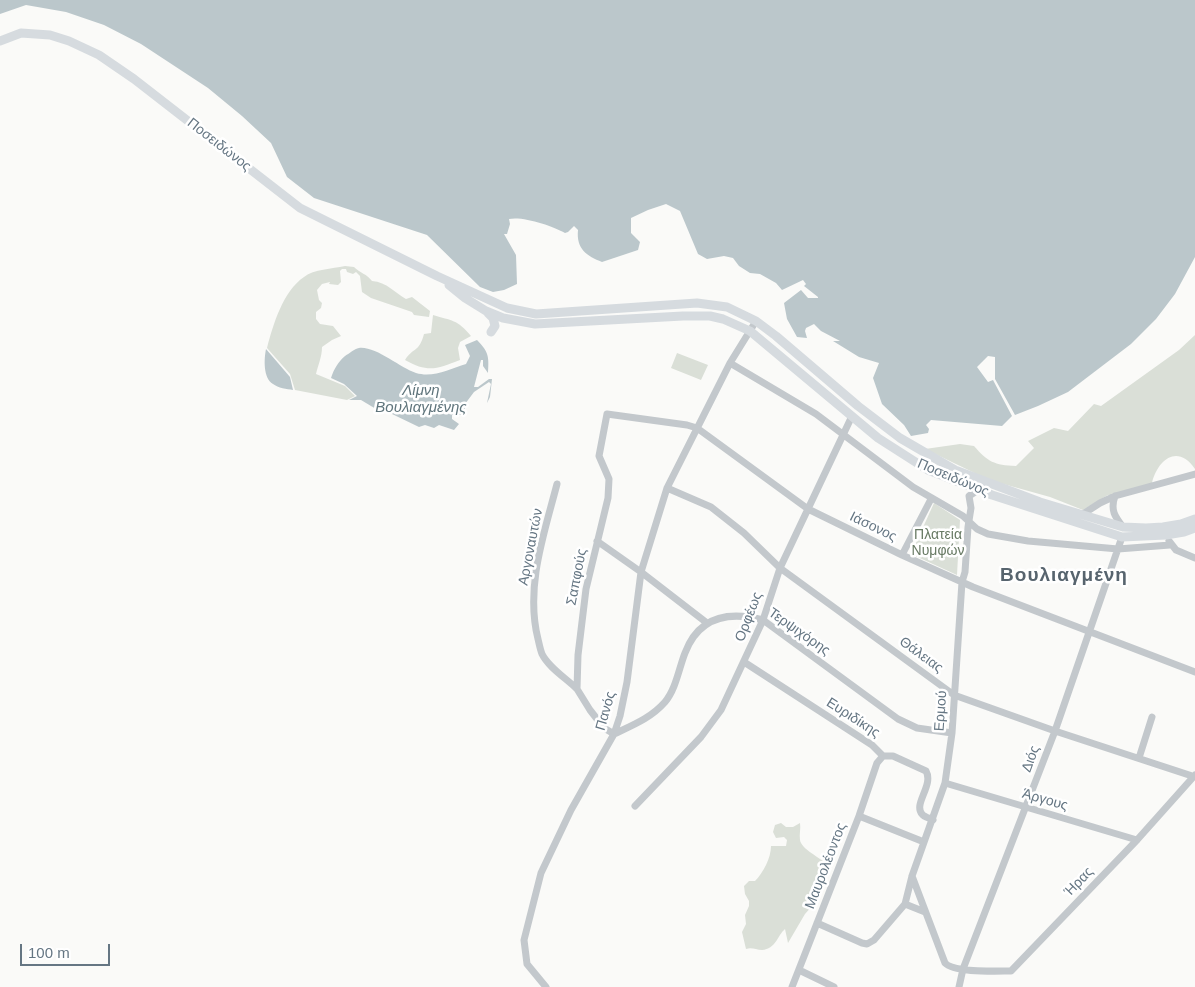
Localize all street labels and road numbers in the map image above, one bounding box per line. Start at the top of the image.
street label: Ποσειδώνος [184,115,254,175]
street label: Ποσειδώνος [915,455,991,501]
street label: Αργοναυτών [515,507,547,587]
street label: Ιάσονος [847,509,899,545]
street label: Σαπφούς [563,547,591,607]
street label: Ορφέως [732,590,766,644]
street label: Τερψιχόρης [765,605,833,659]
street label: Θάλειας [896,633,946,677]
street label: Πανός [592,690,620,732]
street label: Ερμού [931,690,951,732]
street label: Ευριδίκης [823,694,883,742]
street label: Διός [1018,743,1044,775]
street label: Άργους [1020,786,1070,814]
street label: Μαυρολέοντος [802,821,850,911]
street label: Ήρας [1061,864,1097,900]

